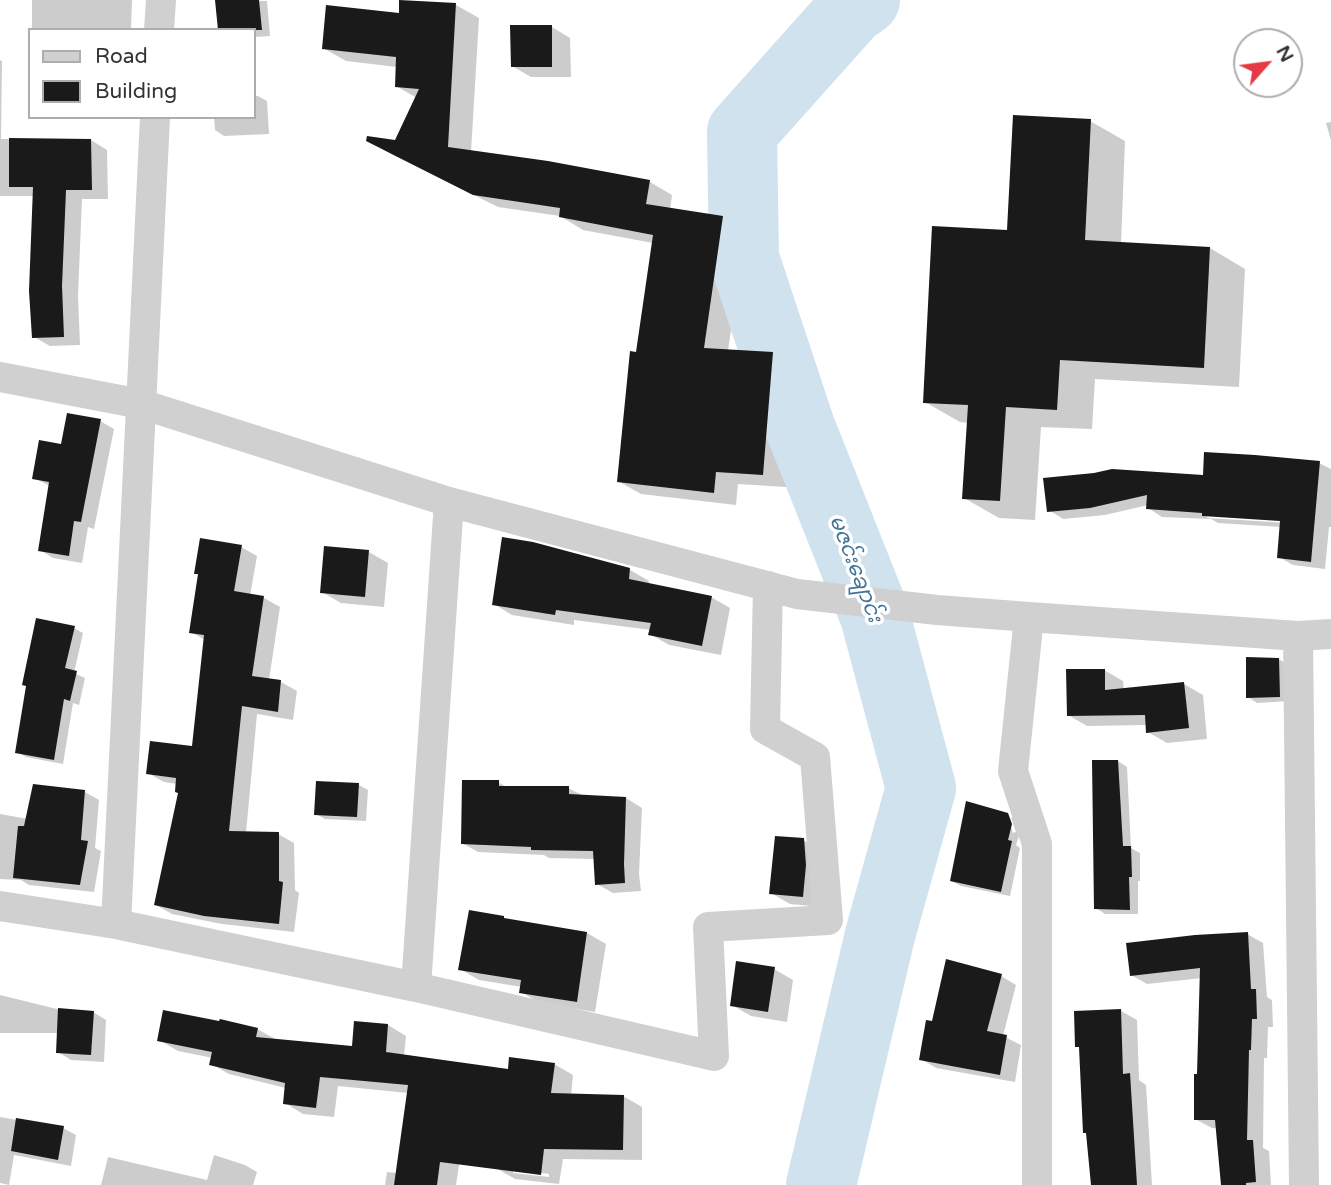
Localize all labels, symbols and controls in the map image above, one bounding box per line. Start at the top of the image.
legend [28,28,256,119]
north arrow [1233,28,1303,98]
text: N [1271,42,1298,66]
text: Road [95,44,148,69]
text: Building [95,79,177,104]
water label: မဇင်းချောင်း [823,512,887,626]

